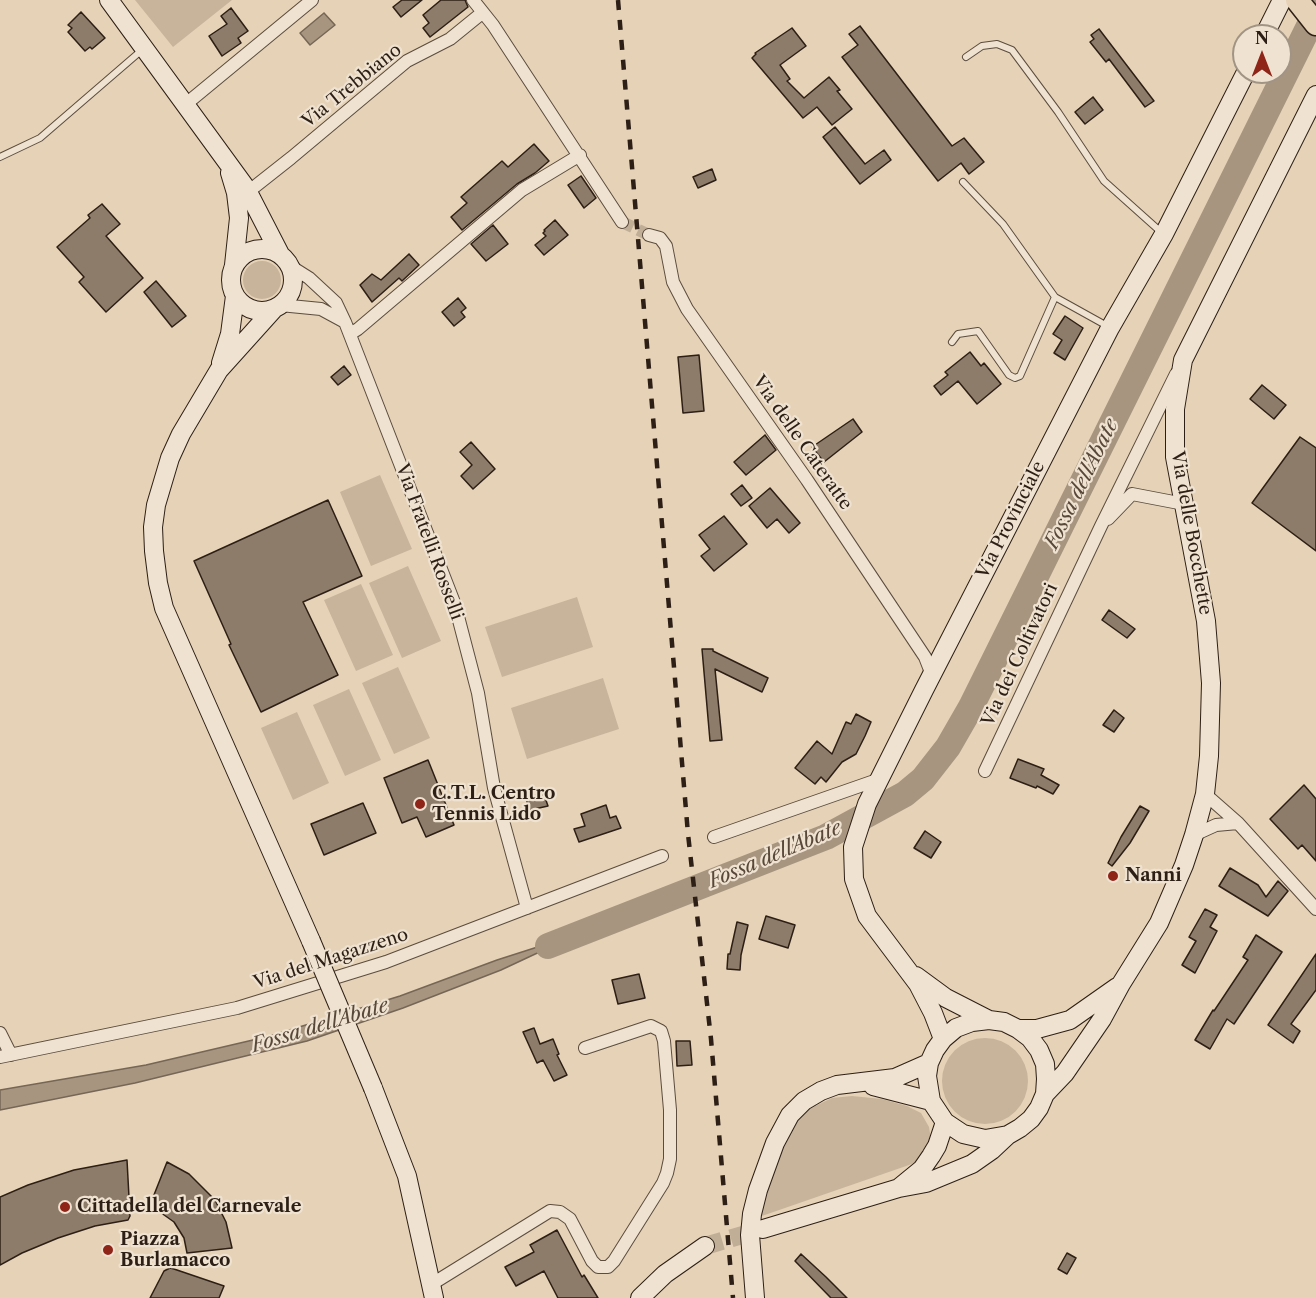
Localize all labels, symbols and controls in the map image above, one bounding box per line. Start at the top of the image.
north arrow [1232,24,1292,84]
text: N [1255,28,1269,48]
street label: Via Trebbiano [298,39,406,133]
street label: Via delle Cateratte [748,372,856,514]
water label: Fossa dell'Abate [1040,415,1124,553]
street label: Via delle Bocchette [1166,449,1216,617]
street label: Via Provinciale [972,458,1050,582]
street label: Via Fratelli Rosselli [391,461,467,623]
street label: Via dei Coltivatori [977,580,1063,730]
place label: C.T.L. Centro Tennis Lido [432,783,555,826]
marker: C.T.L. Centro Tennis Lido [413,797,427,811]
water label: Fossa dell'Abate [705,816,845,894]
place label: Nanni [1125,865,1182,887]
marker: Nanni [1106,869,1120,883]
street label: Via del Magazzeno [251,924,411,994]
water label: Fossa dell'Abate [249,994,391,1058]
place label: Cittadella del Carnevale [77,1196,301,1218]
marker: Cittadella del Carnevale [58,1200,72,1214]
place label: Piazza Burlamacco [120,1229,231,1272]
marker: Piazza Burlamacco [101,1243,115,1257]

